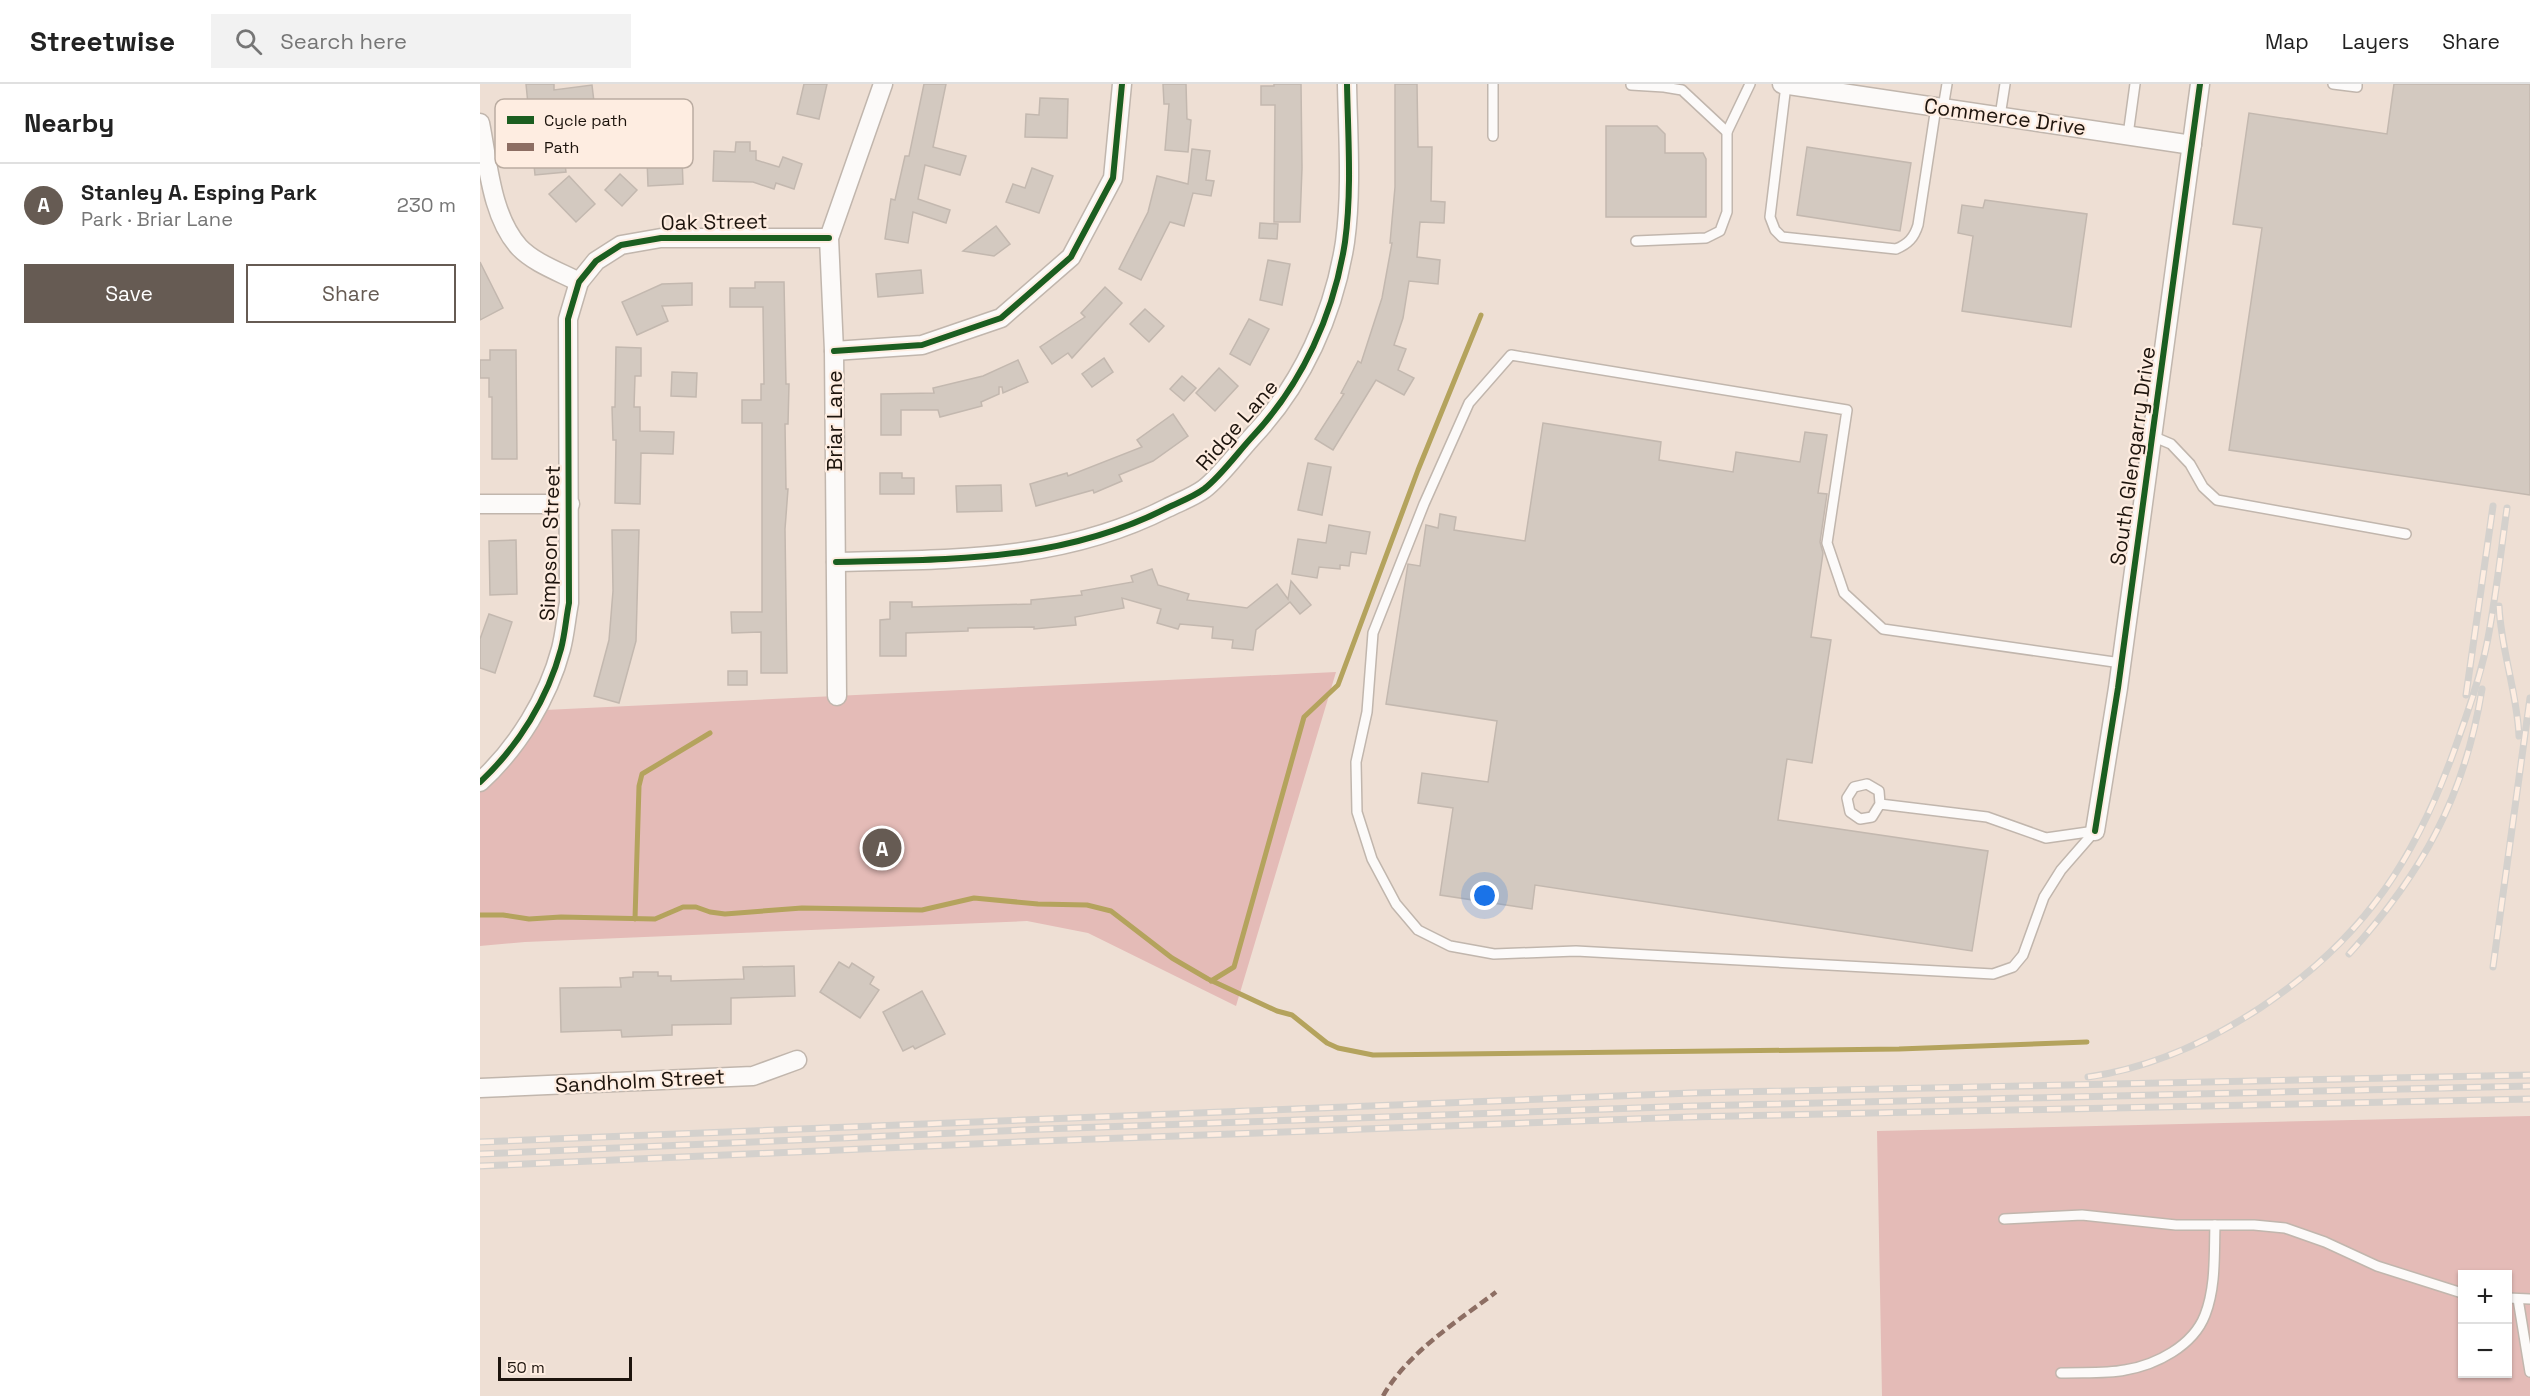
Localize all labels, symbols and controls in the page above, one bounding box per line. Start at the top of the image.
search box [211,14,631,68]
text: Streetwise [30,23,175,59]
icon: search [232,25,265,58]
text: Search here [280,27,407,55]
text: Map [2265,28,2309,55]
text: Layers [2342,28,2409,55]
text: Share [2442,28,2500,55]
street label: Commerce Drive [1922,92,2088,141]
legend [495,99,693,168]
text: Nearby [24,106,114,140]
text: Cycle path [544,110,627,131]
text: Path [544,137,579,158]
text: Stanley A. Esping Park [81,178,317,206]
text: A [37,192,50,218]
text: 230 m [397,192,456,218]
text: Park · Briar Lane [81,206,233,232]
street label: Oak Street [660,207,768,236]
button: Save [24,264,234,323]
button: Share [246,264,456,323]
street label: South Glengarry Drive [2104,345,2161,567]
street label: Briar Lane [821,370,848,472]
street label: Ridge Lane [1190,374,1284,476]
street label: Simpson Street [533,465,566,621]
pin: A [862,826,902,870]
your location [1470,881,1499,910]
street label: Sandholm Street [554,1063,726,1098]
map controls [2458,1270,2512,1378]
button: + [2458,1270,2512,1324]
button: − [2458,1324,2512,1378]
scale bar [498,1354,632,1382]
text: 50 m [507,1357,545,1378]

